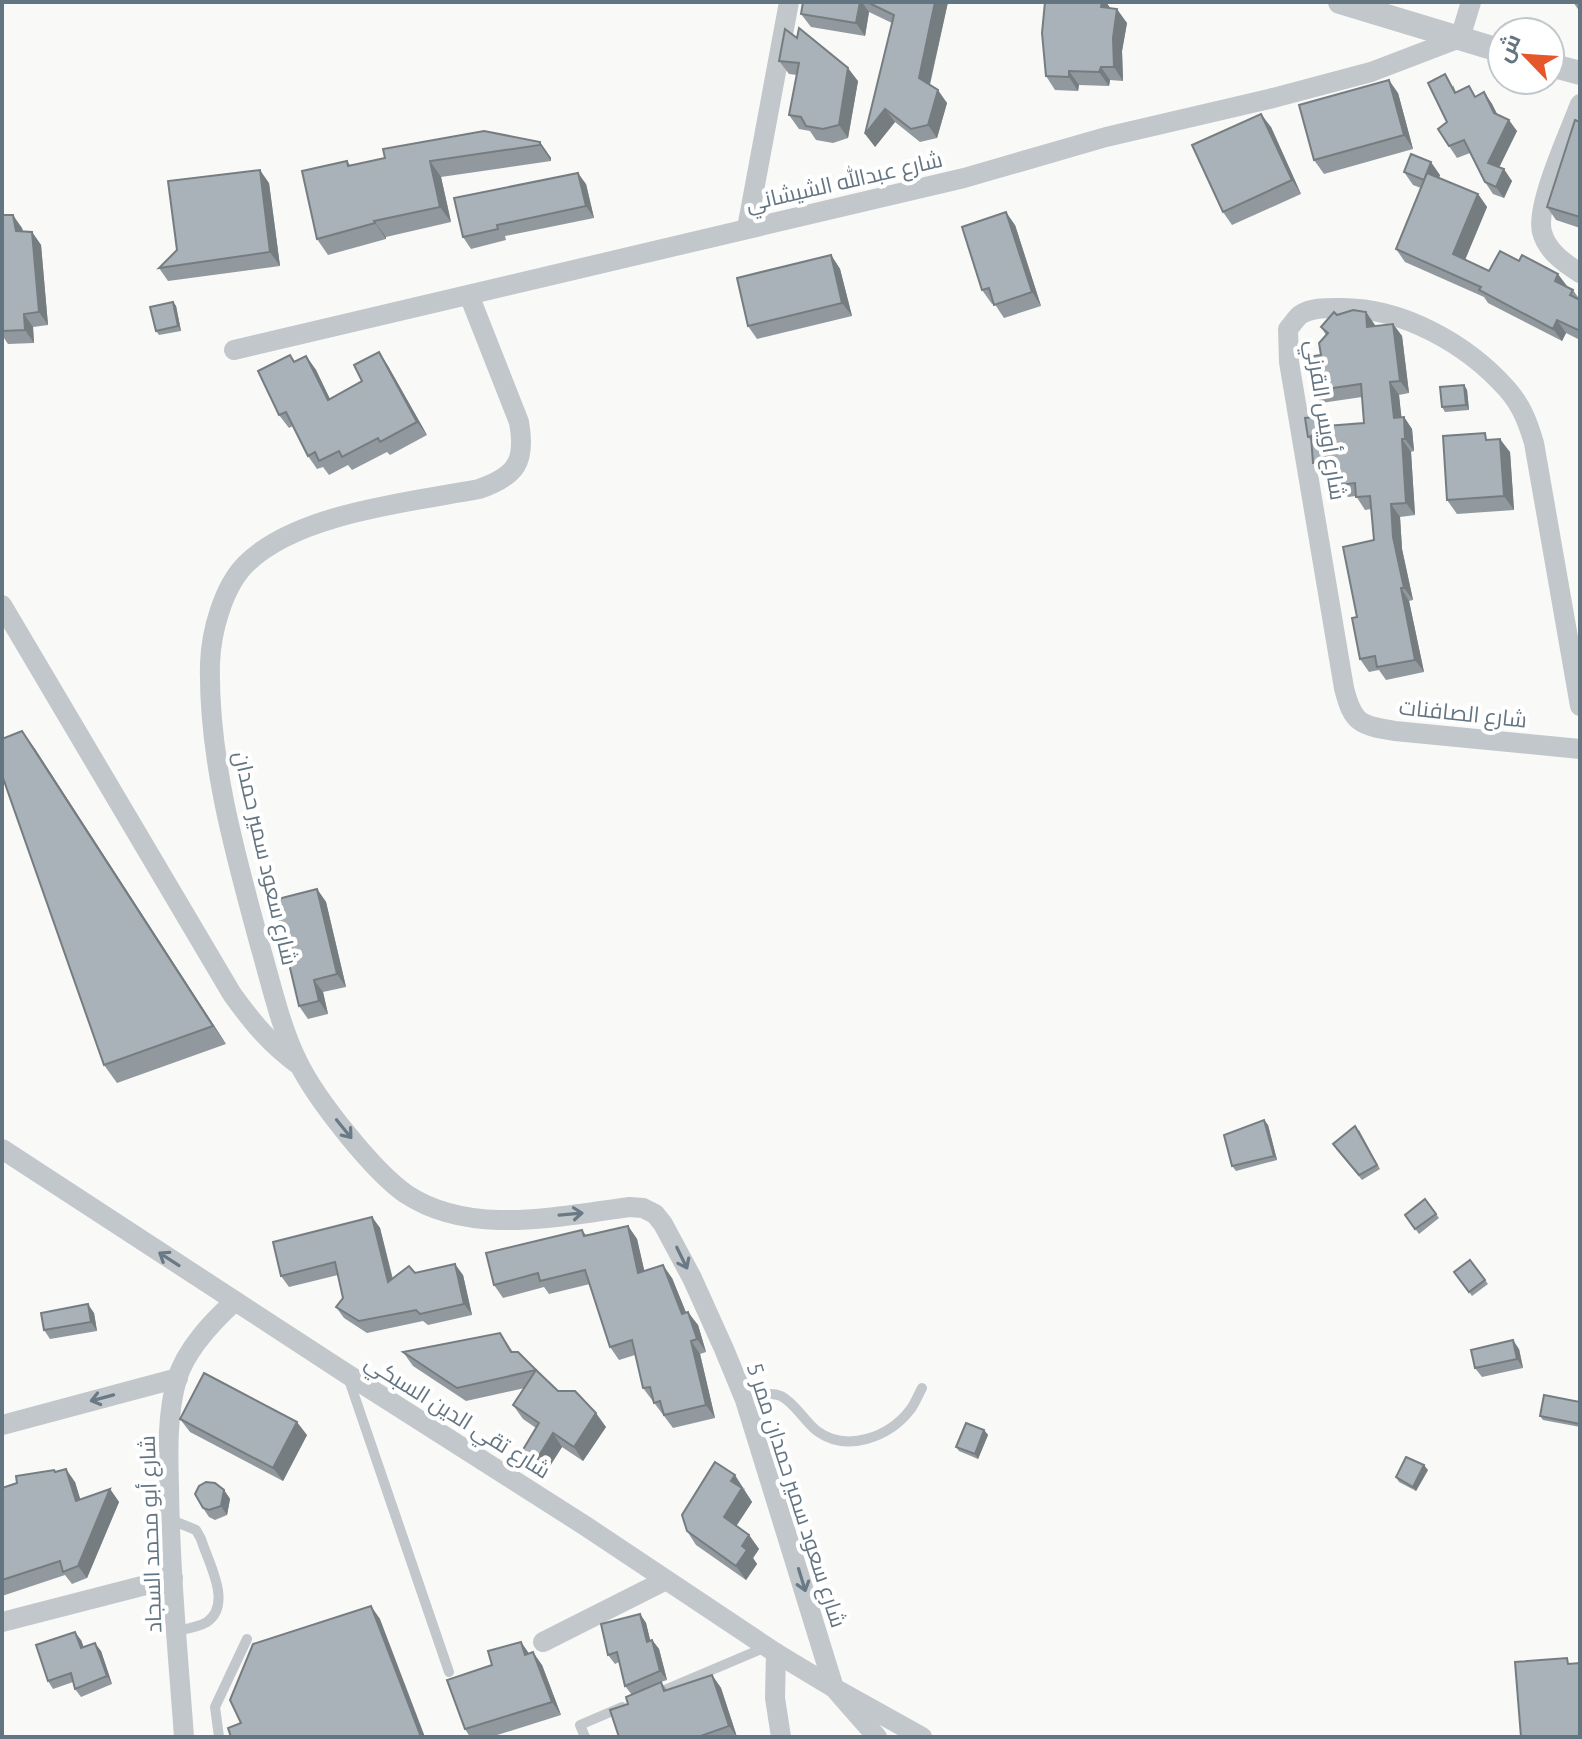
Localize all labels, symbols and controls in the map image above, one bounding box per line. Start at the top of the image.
north arrow [1486,16,1566,96]
text: ش [1490,29,1527,66]
street label: شارع عبدالله الشيشاني [743,145,946,220]
street label: شارع أويس القرني [1297,338,1352,503]
street label: شارع الصافنات [1397,693,1528,735]
street label: شارع سعود سمير حمدان [227,748,303,968]
one-way arrow [335,1118,353,1139]
one-way arrow [557,1206,584,1221]
one-way arrow [675,1246,690,1270]
one-way arrow [159,1250,181,1267]
street label: شارع تقي الدين السبكي [359,1348,555,1487]
street label: شارع سعود سمير حمدان ممر 5 [740,1359,852,1631]
one-way arrow [90,1391,116,1406]
street label: شارع أبو محمد السجاد [134,1435,168,1633]
one-way arrow [795,1567,810,1593]

